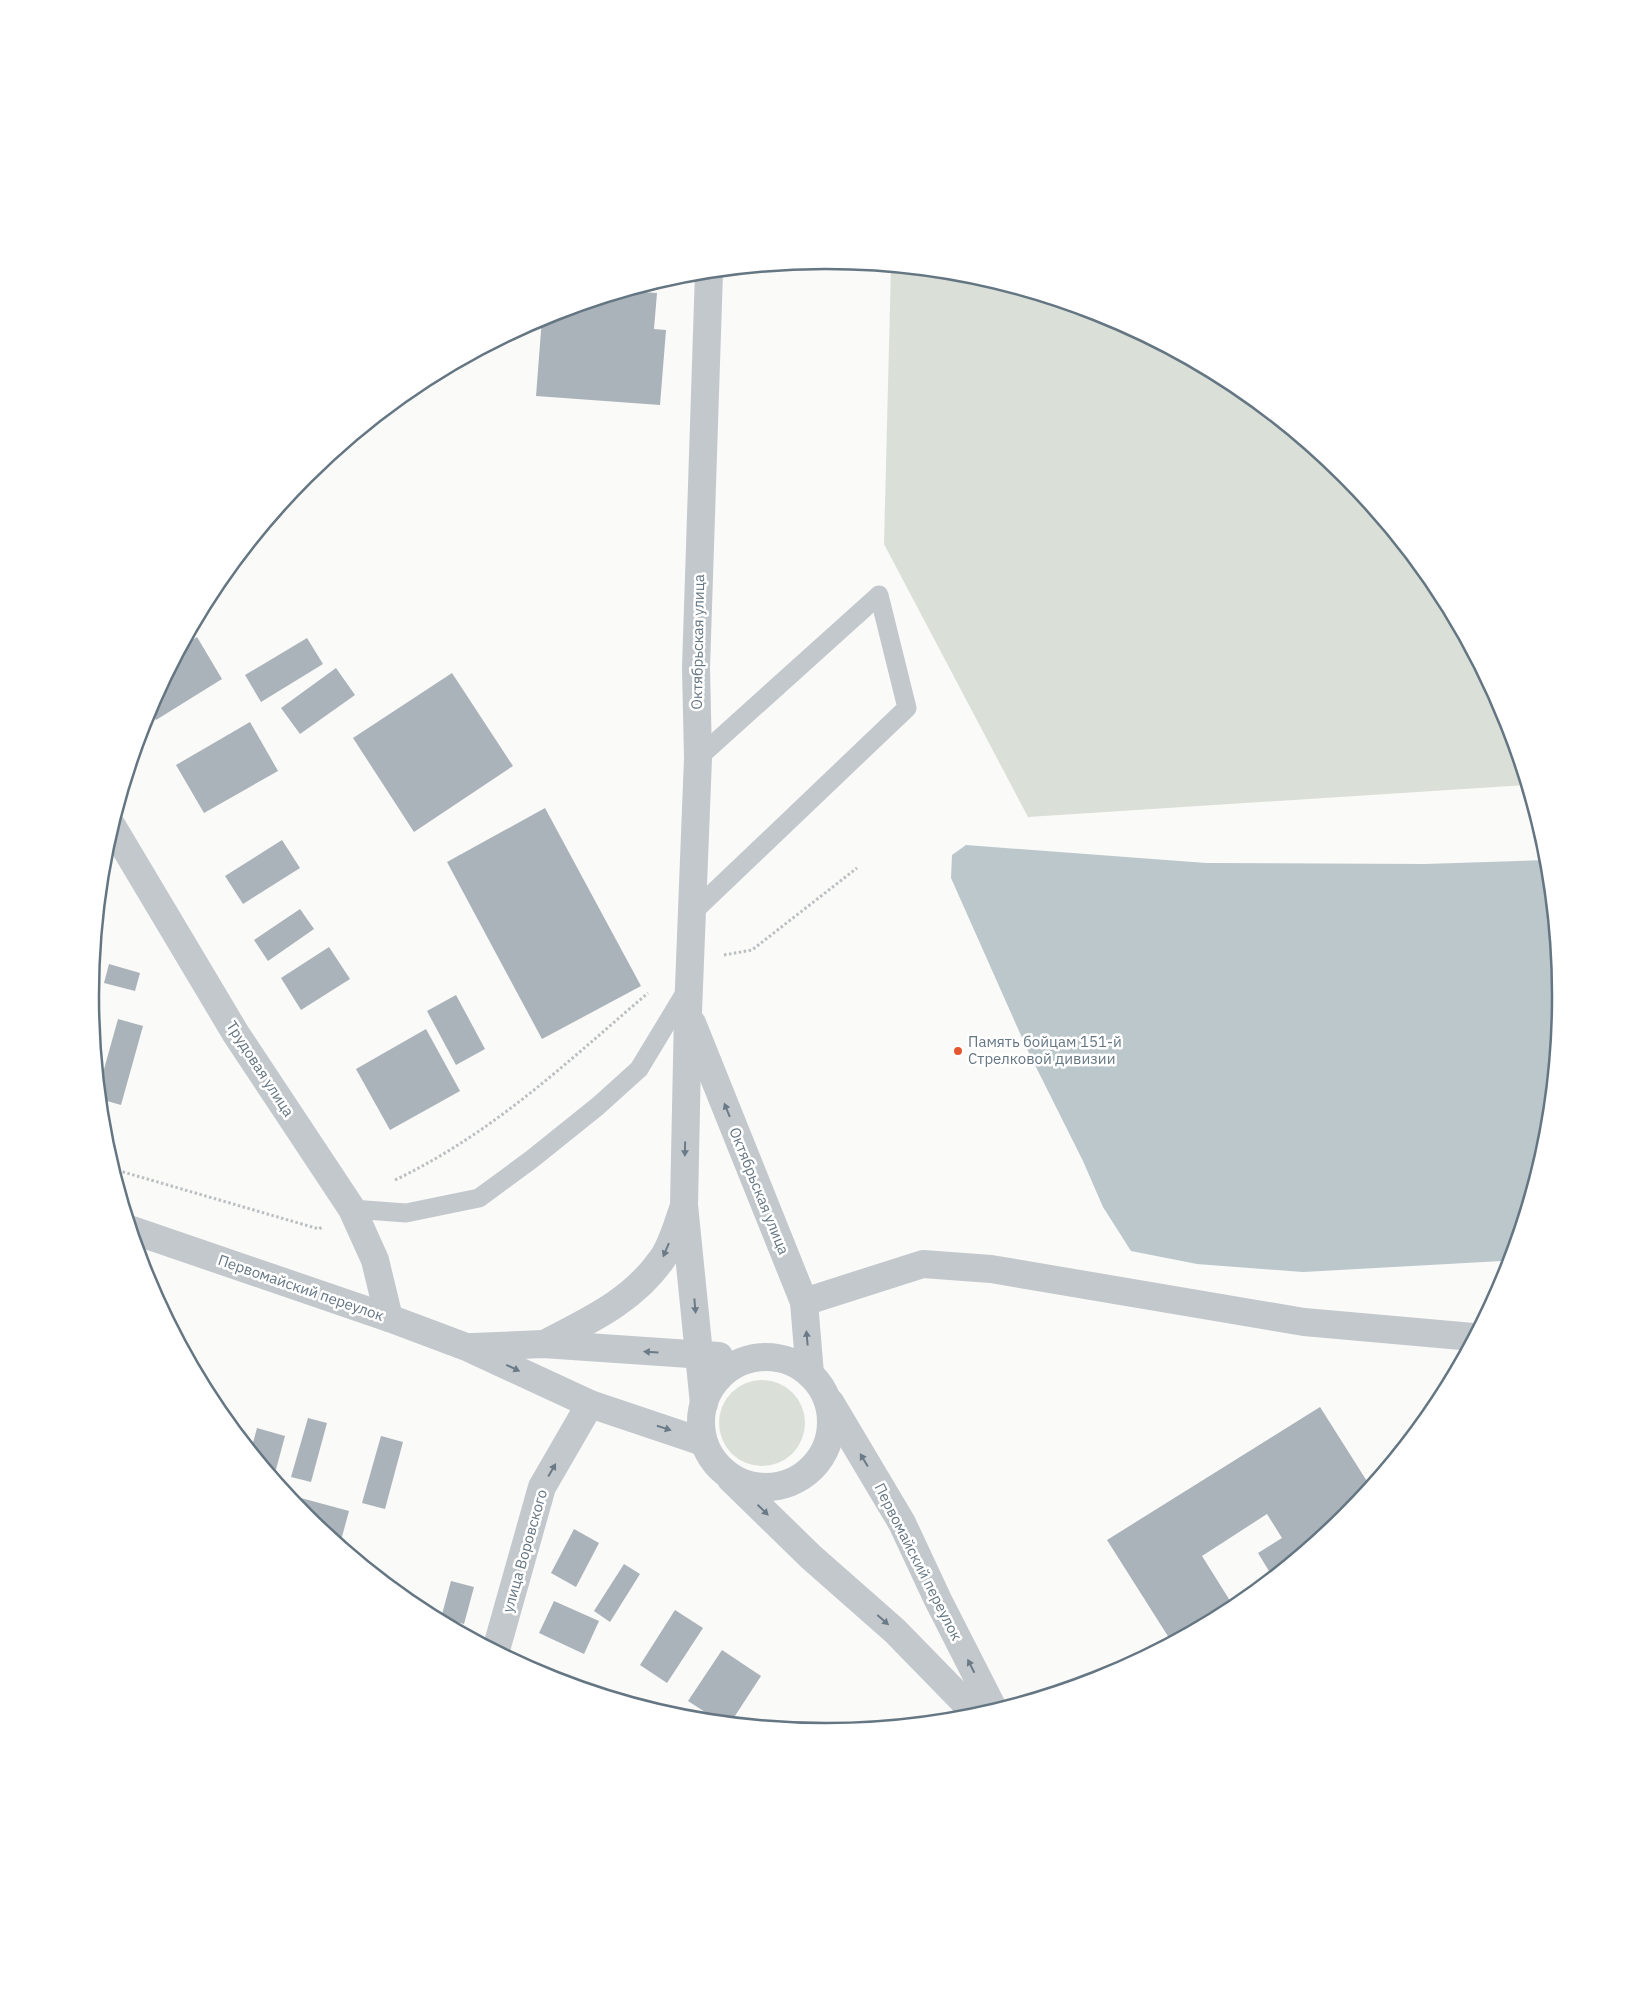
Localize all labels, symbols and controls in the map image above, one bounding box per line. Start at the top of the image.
street label: Октябрьская улица [687,574,708,710]
street label: Трудовая улица [222,1017,298,1120]
place label: Память бойцам 151-й Стрелковой дивизии [968,1032,1122,1068]
marker: Память бойцам 151-й Стрелковой дивизии [952,1045,964,1057]
one-way arrow [723,1103,730,1118]
street label: Октябрьская улица [725,1124,794,1257]
one-way arrow [681,1141,689,1157]
one-way arrow [662,1243,670,1257]
street label: Первомайский переулок [216,1250,387,1325]
one-way arrow [692,1298,700,1314]
one-way arrow [803,1330,811,1346]
one-way arrow [643,1348,659,1356]
one-way arrow [506,1365,520,1373]
one-way arrow [657,1425,672,1433]
one-way arrow [860,1454,869,1467]
one-way arrow [548,1463,556,1477]
street label: Первомайский переулок [870,1480,966,1644]
street label: улица Воровского [498,1487,551,1615]
one-way arrow [757,1504,769,1516]
one-way arrow [876,1614,888,1626]
one-way arrow [967,1659,975,1674]

